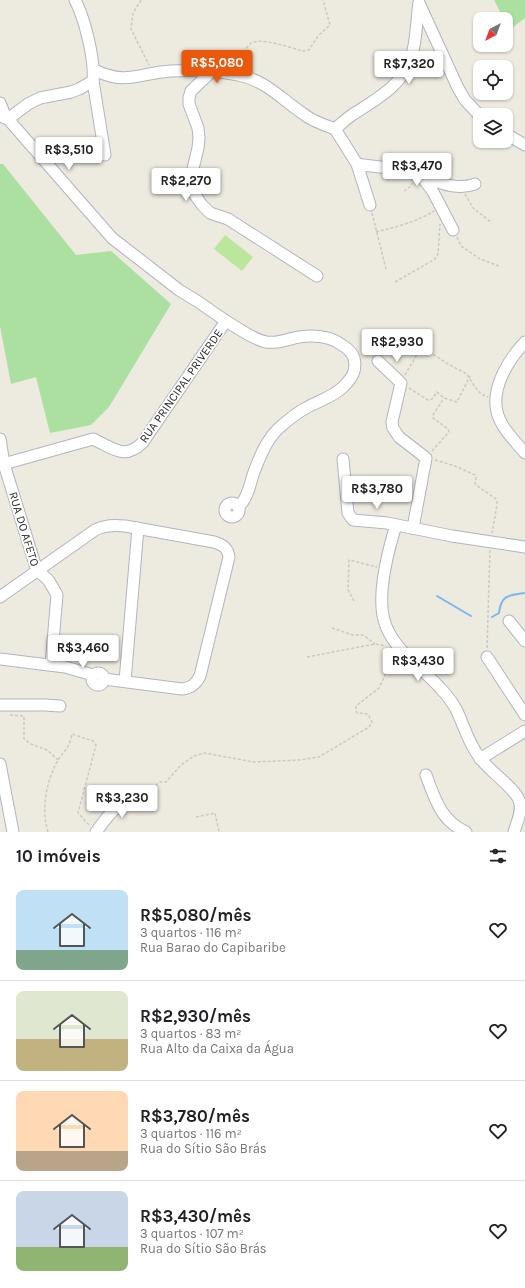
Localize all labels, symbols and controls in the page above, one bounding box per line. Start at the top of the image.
north arrow [473,12,513,52]
map controls [473,12,513,148]
pin: R$5,080 [180,50,254,84]
pin: R$7,320 [372,51,446,85]
text: R$5,080 [190,55,244,70]
text: R$7,320 [383,56,435,71]
button: locate [473,60,513,100]
button: layers [473,108,513,148]
pin: R$3,510 [32,137,106,171]
text: R$3,510 [44,142,94,157]
pin: R$3,470 [380,153,454,187]
text: R$3,470 [391,158,443,173]
pin: R$2,270 [149,168,223,202]
text: R$2,270 [160,173,212,188]
street label: RUA PRINCIPAL PRIVERDE [136,326,226,446]
pin: R$2,930 [360,329,434,363]
text: R$2,930 [371,334,423,349]
pin: R$3,780 [340,476,414,510]
text: R$3,780 [351,481,403,496]
street label: RUA DO AFETO [6,490,42,568]
pin: R$3,460 [46,635,120,669]
text: R$3,460 [57,640,109,655]
pin: R$3,430 [381,648,455,682]
text: R$3,430 [392,653,444,668]
pin: R$3,230 [85,785,159,819]
text: R$3,230 [96,790,148,805]
icon: filters [487,845,509,867]
text: 10 imóveis [16,846,101,866]
text: R$5,080/mês [140,905,251,925]
icon: home [48,906,96,954]
icon: heart [487,919,509,941]
text: 3 quartos · 116 m² [140,925,242,940]
text: Rua Barao do Capibaribe [140,940,286,955]
text: R$2,930/mês [140,1006,251,1026]
icon: home [48,1007,96,1055]
icon: heart [487,1020,509,1042]
text: 3 quartos · 83 m² [140,1026,242,1041]
text: Rua Alto da Caixa da Água [140,1041,294,1056]
text: R$3,780/mês [140,1106,250,1126]
icon: home [48,1107,96,1155]
icon: heart [487,1120,509,1142]
text: 3 quartos · 116 m² [140,1126,242,1141]
text: Rua do Sítio São Brás [140,1141,267,1156]
text: R$3,430/mês [140,1206,251,1226]
icon: home [48,1207,96,1255]
icon: heart [487,1220,509,1242]
text: 3 quartos · 107 m² [140,1226,244,1241]
text: Rua do Sítio São Brás [140,1241,267,1256]

